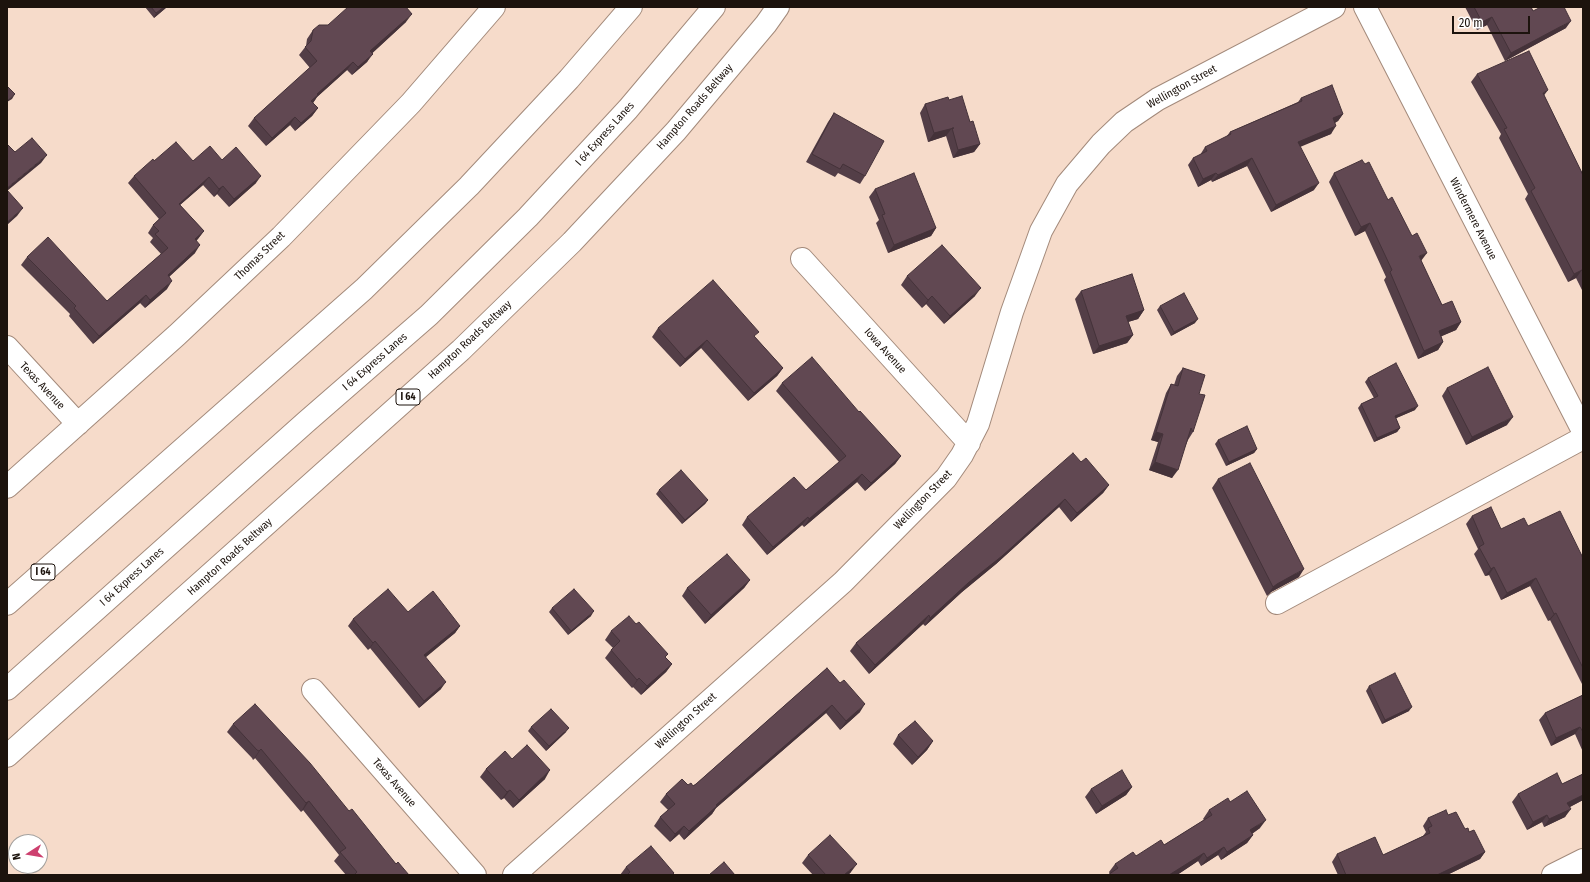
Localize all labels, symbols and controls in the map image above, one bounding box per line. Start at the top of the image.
scale bar [1454,8,1532,34]
text: 20 m [1459,16,1483,30]
street label: Hampton Roads Beltway [654,61,736,153]
street label: Wellington Street [1145,62,1219,112]
street label: I 64 Express Lanes [573,99,637,169]
street label: Windermere Avenue [1447,176,1499,262]
street label: Thomas Street [232,229,288,283]
street label: Hampton Roads Beltway [426,298,514,382]
street label: Iowa Avenue [861,325,909,377]
street label: I 64 Express Lanes [340,330,410,394]
street label: Texas Avenue [17,360,67,412]
road number: I 64 [396,389,420,405]
street label: Wellington Street [891,467,955,533]
street label: Hampton Roads Beltway [185,516,275,598]
street label: I 64 Express Lanes [97,545,167,609]
road number: I 64 [31,564,55,580]
street label: Wellington Street [653,690,719,752]
street label: Texas Avenue [369,756,419,810]
north arrow [8,834,48,874]
text: N [10,852,24,861]

